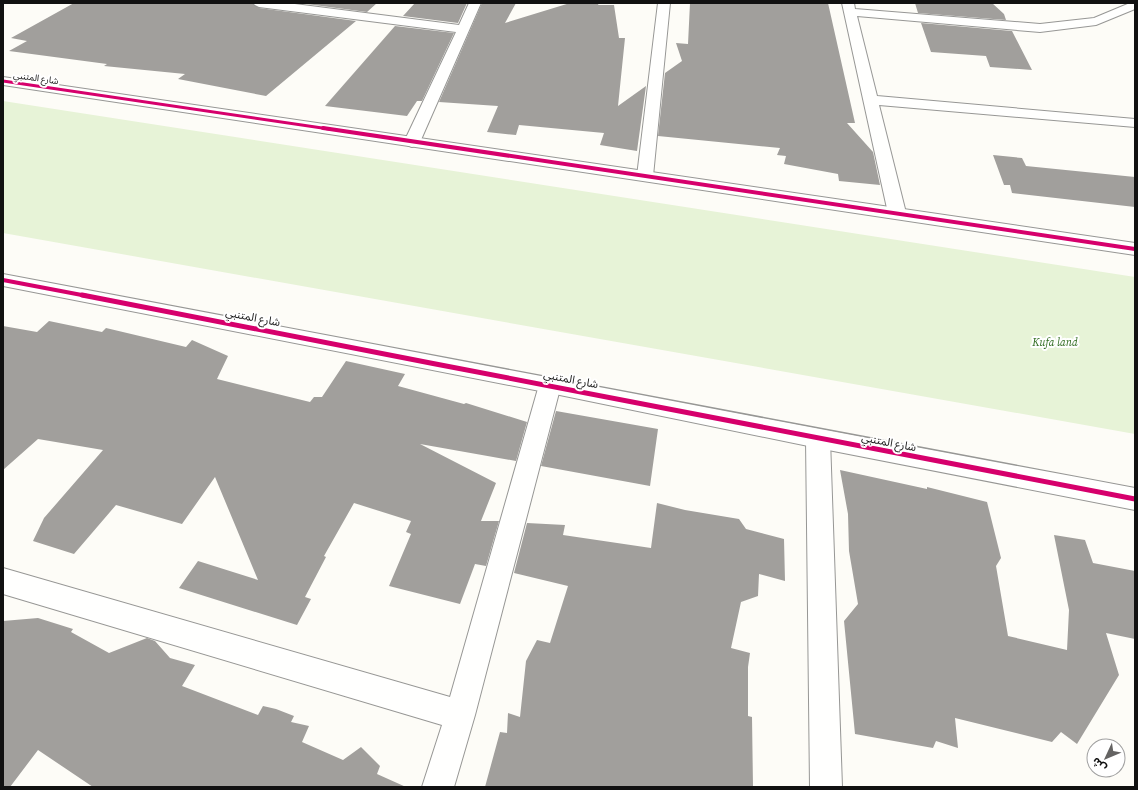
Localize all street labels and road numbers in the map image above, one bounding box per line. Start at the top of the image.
street label: شارع المتنبي [12,69,59,88]
street label: شارع المتنبي [224,305,282,332]
street label: شارع المتنبي [542,367,600,394]
street label: شارع المتنبي [860,430,918,457]

